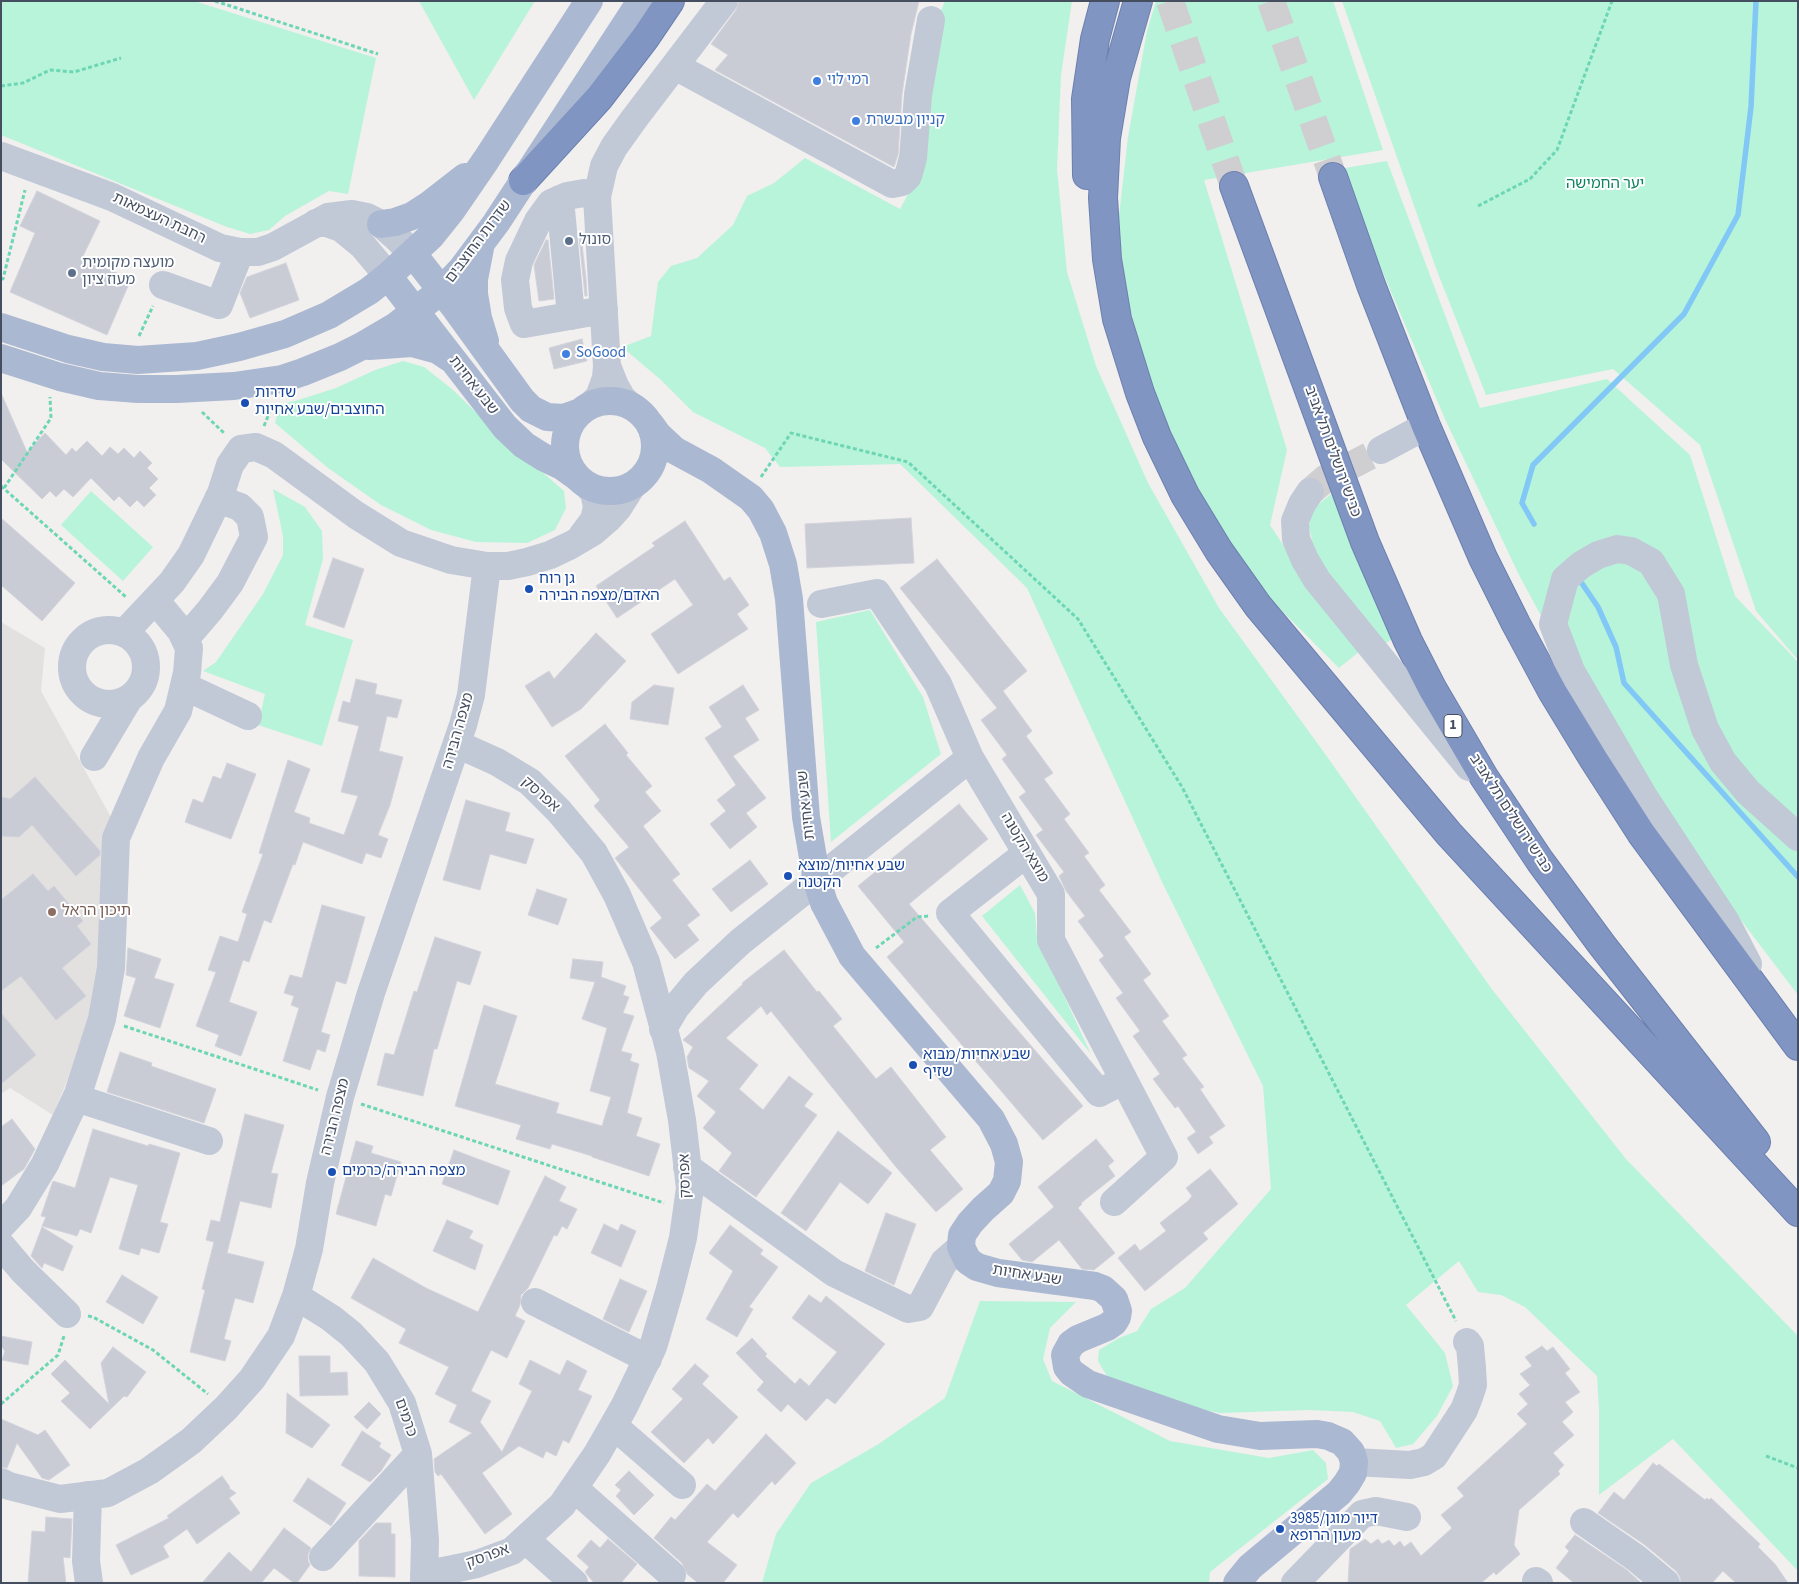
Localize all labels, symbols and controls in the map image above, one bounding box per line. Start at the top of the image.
place label: רמי לוי [827,72,869,90]
marker: רמי לוי [811,75,823,87]
place label: קניון מבשרת [866,112,945,130]
marker: קניון מבשרת [850,115,862,127]
park label: יער החמישה [1566,176,1644,194]
street label: רחבת העצמאות [110,190,208,248]
street label: שדרות החוצבים [442,197,516,287]
place label: סונול [579,232,611,250]
marker: סונול [563,235,575,247]
place label: מועצה מקומית מעוז ציון [82,255,174,290]
marker: מועצה מקומית מעוז ציון [66,267,78,279]
place label: SoGood [576,345,626,363]
marker: SoGood [560,348,572,360]
street label: שבע אחיות [444,353,502,419]
street label: כביש ירושלים תל אביב [1300,384,1364,520]
place label: שדרות החוצבים/שבע אחיות [255,385,385,420]
marker: שדרות החוצבים/שבע אחיות [239,397,251,409]
place label: גן רוח האדם/מצפה הבירה [539,571,660,606]
marker: גן רוח האדם/מצפה הבירה [523,583,535,595]
street label: מצפה הבירה [440,691,478,771]
road number: 1 [1444,714,1462,738]
street label: כביש ירושלים תל אביב [1465,751,1555,877]
street label: שבע אחיות [794,769,820,841]
street label: אפרסק [517,773,563,817]
street label: מוצא הקטנה [996,810,1052,886]
place label: שבע אחיות/מוצא הקטנה [798,858,905,893]
marker: שבע אחיות/מוצא הקטנה [782,870,794,882]
place label: תיכון הראל [62,903,131,921]
marker: תיכון הראל [46,906,58,918]
place label: שבע אחיות/מבוא שזיף [923,1047,1030,1082]
marker: שבע אחיות/מבוא שזיף [907,1059,919,1071]
street label: מצפה הבירה [318,1077,354,1157]
street label: אפרסק [676,1153,696,1199]
place label: מצפה הבירה/כרמים [342,1163,465,1181]
marker: מצפה הבירה/כרמים [326,1166,338,1178]
street label: שבע אחיות [991,1262,1063,1290]
street label: כרמים [390,1396,420,1440]
place label: 3985/דיור מוגן מעון הרופא [1290,1511,1378,1546]
marker: 3985/דיור מוגן מעון הרופא [1274,1523,1286,1535]
street label: אפרסק [464,1541,512,1573]

